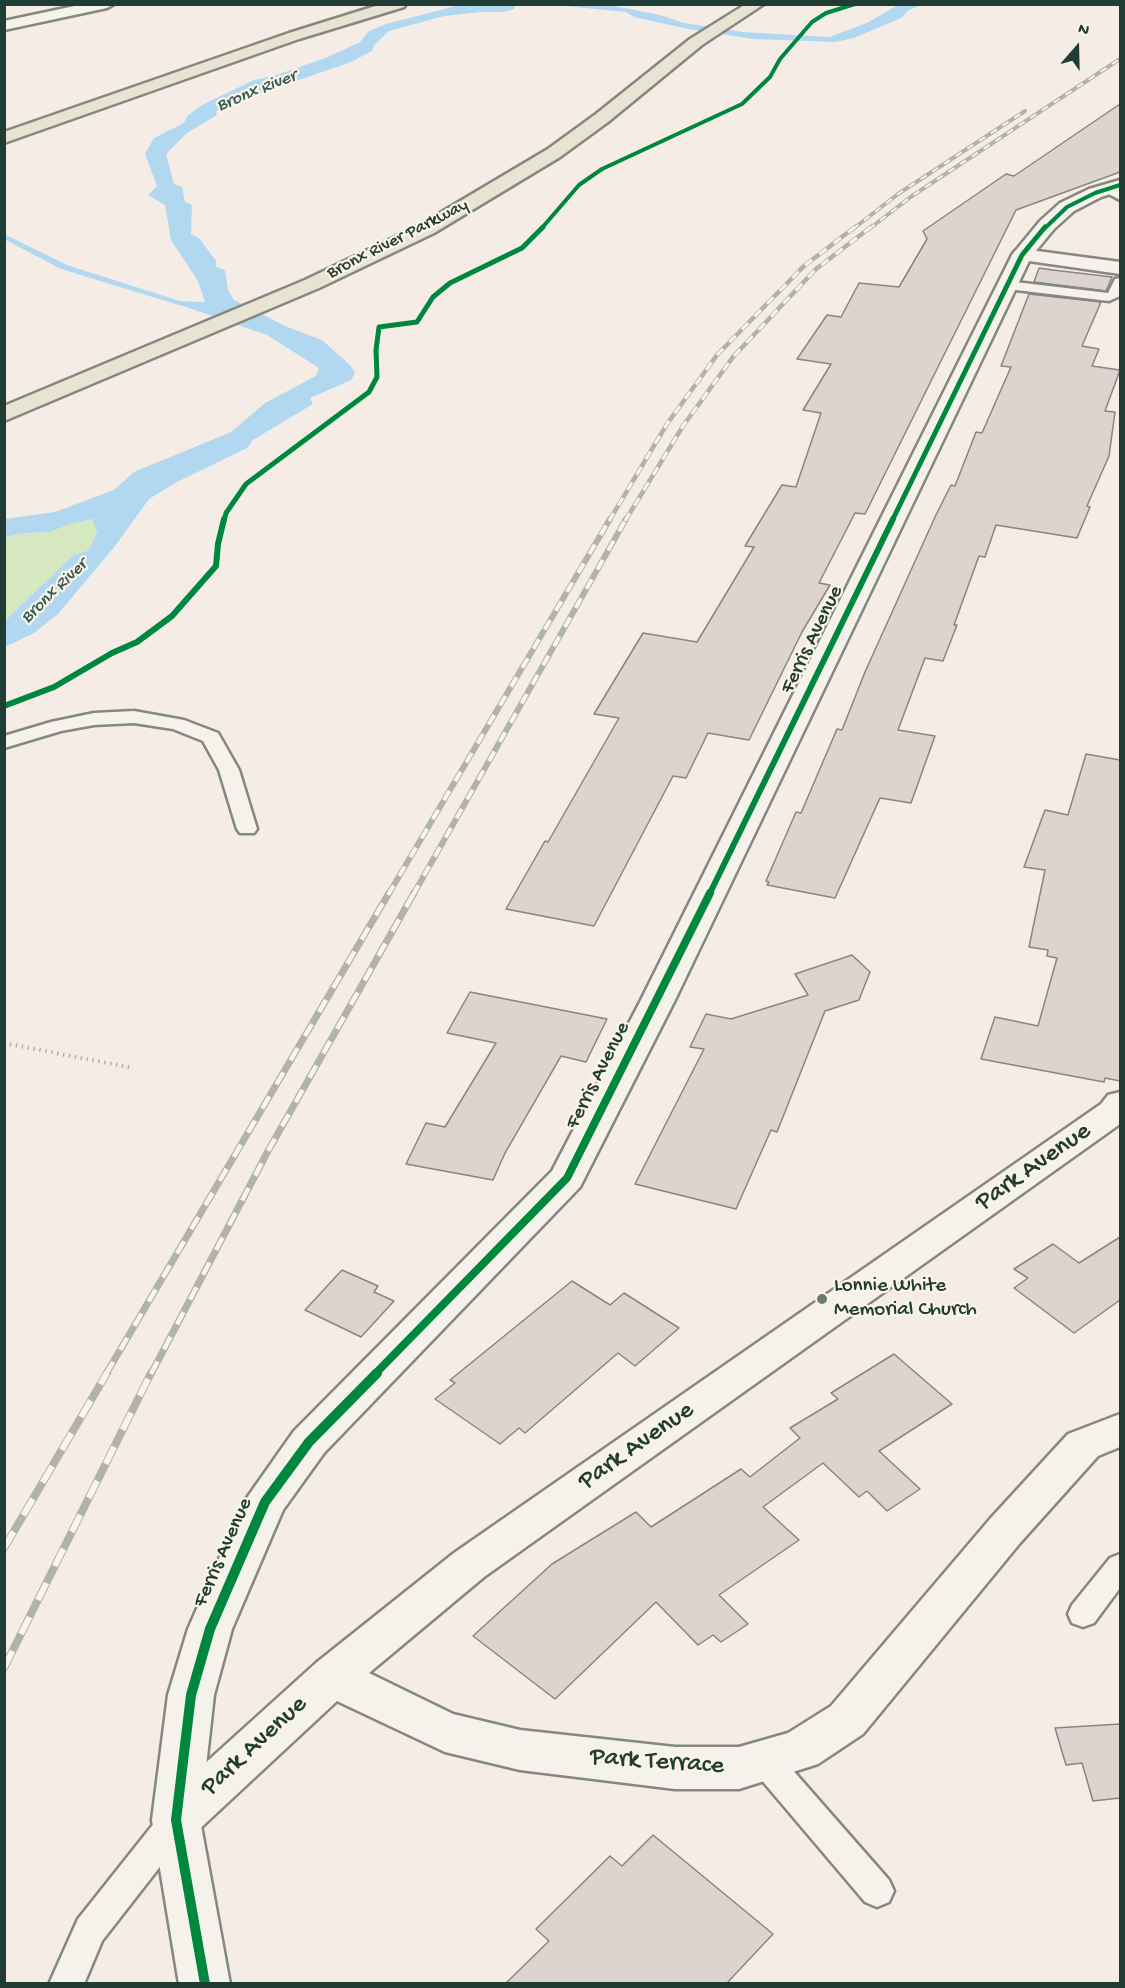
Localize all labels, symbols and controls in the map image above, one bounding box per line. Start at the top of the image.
north arrow [1047,18,1107,78]
text: N [1075,20,1091,41]
water label: Bronx River [214,66,300,118]
street label: Bronx River Parkway [324,195,472,285]
water label: Bronx River [17,555,93,629]
street label: Ferris Avenue [776,582,850,698]
street label: Ferris Avenue [561,1018,637,1134]
street label: Park Avenue [970,1117,1098,1219]
place label: Lonnie White Memorial Church [834,1274,977,1324]
marker: Lonnie White Memorial Church [815,1292,829,1306]
street label: Park Avenue [573,1396,701,1498]
street label: Ferris Avenue [189,1494,259,1612]
street label: Park Avenue [195,1690,315,1804]
street label: Park Terrace [589,1743,725,1783]

